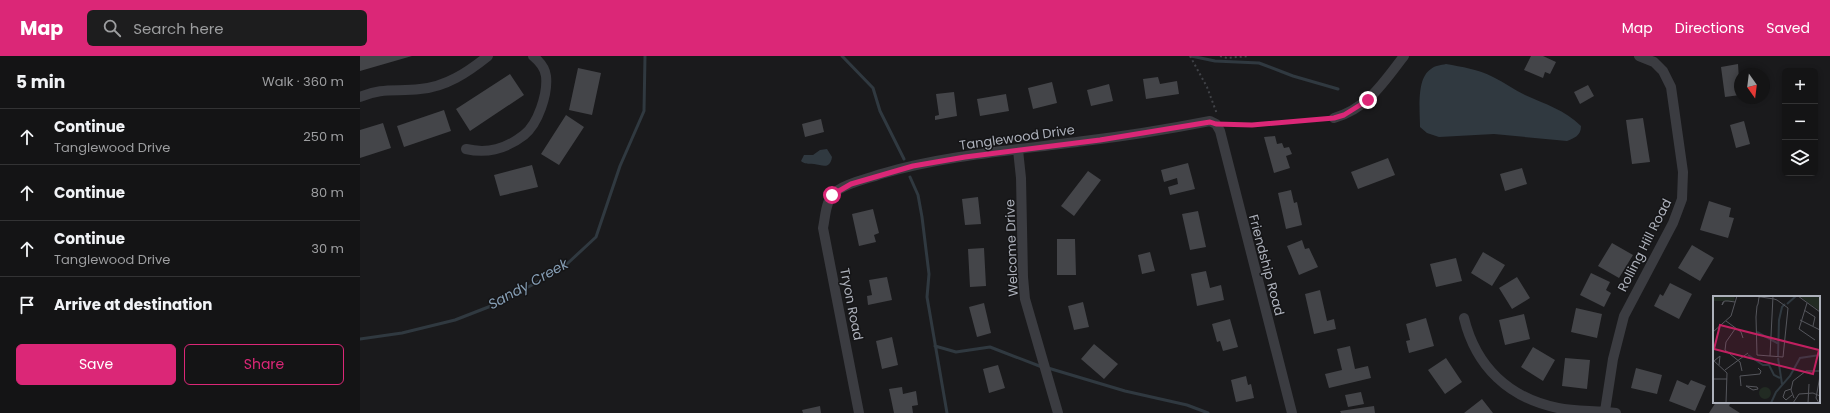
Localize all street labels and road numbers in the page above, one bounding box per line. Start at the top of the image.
street label: Tanglewood Drive [958,120,1076,155]
street label: Rolling Hill Road [1613,195,1676,295]
street label: Welcome Drive [1000,199,1023,297]
street label: Friendship Road [1244,212,1289,318]
street label: Tryon Road [835,266,868,342]

